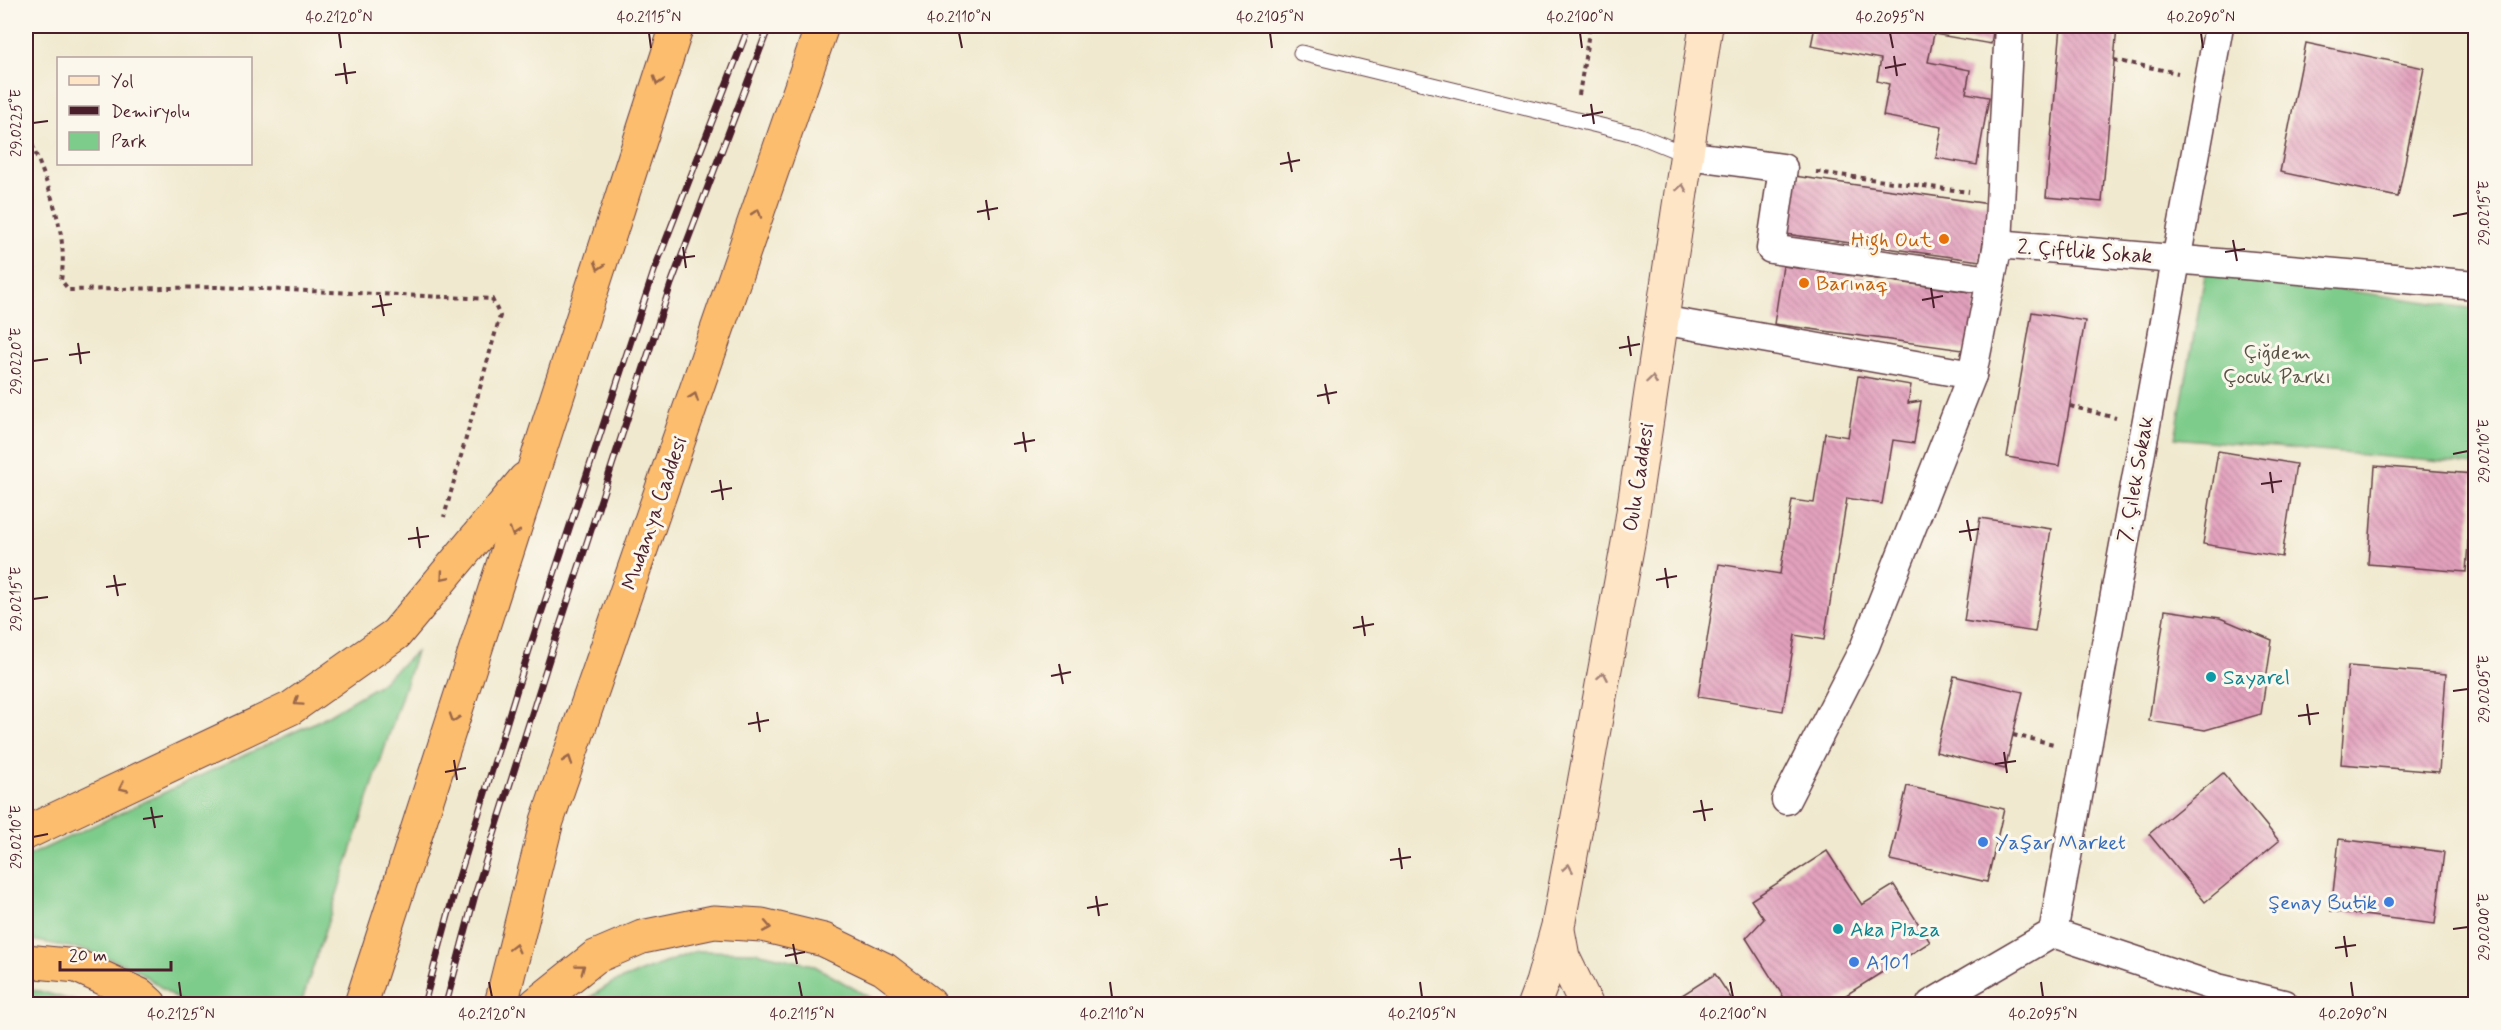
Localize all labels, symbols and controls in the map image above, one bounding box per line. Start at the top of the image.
text: 40.2120°N [305,8,373,28]
text: 40.2115°N [617,8,681,28]
text: 40.2110°N [927,8,991,28]
text: 40.2105°N [1236,8,1304,28]
text: 40.2100°N [1546,8,1614,28]
text: 40.2095°N [1856,8,1924,28]
text: 40.2090°N [2167,8,2235,28]
legend [57,57,252,165]
text: Yol [111,70,134,94]
one-way arrow [652,75,665,86]
text: 29.0225°E [7,89,27,157]
text: Demiryolu [111,100,190,124]
text: Park [111,130,147,154]
text: 29.0215°E [2475,180,2495,245]
one-way arrow [1675,183,1687,192]
one-way arrow [750,208,763,219]
place label: High Out [1851,226,1933,256]
marker: High Out [1937,232,1951,246]
street label: 2. Çiftlik Sokak [2017,233,2154,271]
one-way arrow [593,260,606,271]
place label: Barınaq [1816,270,1888,298]
marker: Barınaq [1797,276,1811,290]
text: 29.0220°E [7,327,27,395]
park label: Çiğdem Çocuk Parkı [2223,339,2331,391]
one-way arrow [1646,376,1658,385]
one-way arrow [686,392,699,403]
street label: 7. Çilek Sokak [2111,414,2161,544]
text: 29.0210°E [2475,419,2495,483]
street label: Oulu Caddesi [1617,421,1661,534]
street label: Mudanya Caddesi [616,433,694,594]
one-way arrow [509,526,521,537]
text: 29.0215°E [7,566,27,631]
one-way arrow [441,569,452,580]
text: 29.0205°E [2475,655,2495,723]
place label: Sayarel [2223,664,2290,692]
marker: Sayarel [2204,670,2218,684]
one-way arrow [1596,672,1609,682]
one-way arrow [294,695,305,706]
one-way arrow [448,712,461,723]
one-way arrow [561,755,574,766]
one-way arrow [118,780,129,792]
text: 29.0210°E [7,805,27,869]
place label: Yaşar Market [1995,829,2126,857]
marker: Yaşar Market [1976,835,1990,849]
one-way arrow [1561,863,1574,873]
place label: Şenay Butik [2268,889,2377,917]
text: 29.0200°E [2475,893,2495,961]
marker: Şenay Butik [2382,895,2396,909]
place label: Aka Plaza [1850,916,1940,944]
one-way arrow [762,920,771,932]
marker: Aka Plaza [1831,922,1845,936]
scale bar [60,934,171,972]
one-way arrow [508,943,521,953]
text: 20 m [69,944,107,968]
place label: A101 [1866,949,1909,977]
marker: A101 [1847,955,1861,969]
one-way arrow [574,964,585,975]
text: 40.2125°N [147,1005,215,1025]
text: 40.2120°N [458,1005,526,1025]
text: 40.2115°N [770,1005,834,1025]
text: 40.2110°N [1080,1005,1144,1025]
text: 40.2105°N [1388,1005,1456,1025]
text: 40.2100°N [1699,1005,1767,1025]
text: 40.2095°N [2009,1005,2077,1025]
text: 40.2090°N [2319,1005,2387,1025]

